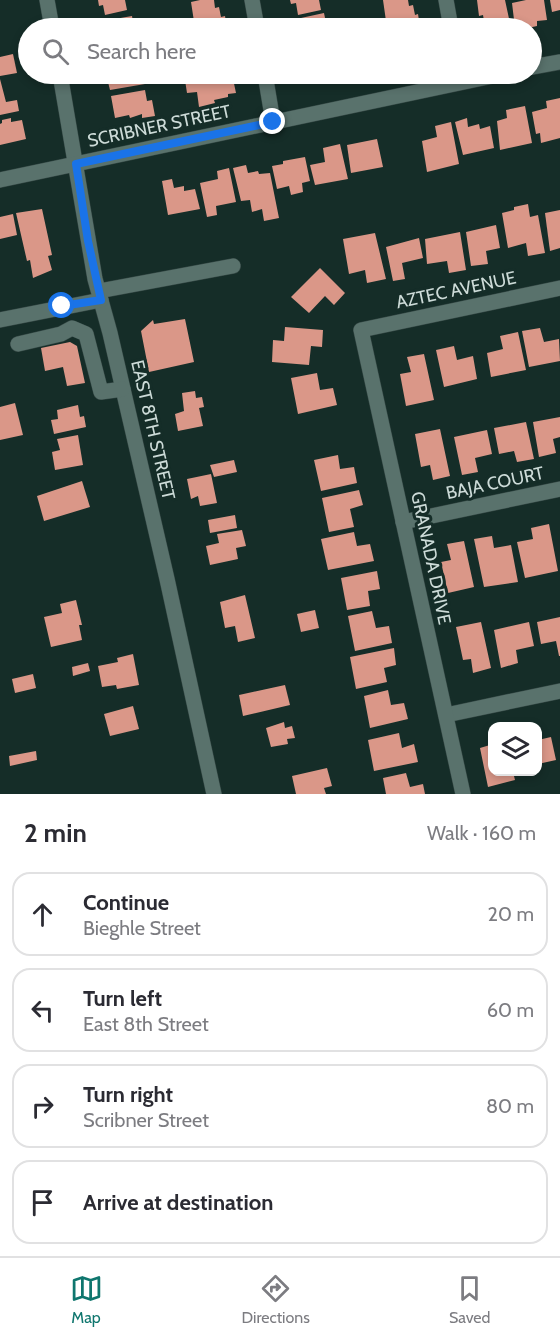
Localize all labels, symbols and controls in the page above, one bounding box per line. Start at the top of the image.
search box [18,18,542,84]
icon: search [39,35,72,68]
text: Search here [87,38,196,65]
street label: SCRIBNER STREET [85,100,233,152]
route end [259,108,285,134]
street label: AZTEC AVENUE [394,267,518,313]
route start [48,292,74,318]
street label: EAST 8TH STREET [126,358,180,502]
street label: BAJA COURT [444,462,546,504]
street label: GRANADA DRIVE [406,490,456,626]
map controls [488,722,542,776]
button: layers [488,722,542,776]
text: 2 min [24,817,87,849]
text: Walk · 160 m [427,821,536,845]
text: Continue [83,889,169,916]
icon: ahead [26,898,59,931]
text: 20 m [488,902,534,926]
text: Bieghle Street [83,916,201,940]
text: Turn left [83,985,162,1012]
icon: left [26,994,59,1027]
text: 60 m [487,998,534,1022]
text: East 8th Street [83,1012,209,1036]
text: Turn right [83,1081,173,1108]
icon: right [26,1090,59,1123]
text: 80 m [486,1094,534,1118]
text: Scribner Street [83,1108,209,1132]
icon: arrive [26,1186,59,1219]
text: Arrive at destination [83,1189,273,1216]
tab: Map [70,1272,103,1327]
tab: Directions [242,1272,310,1327]
tab: Saved [449,1272,490,1327]

